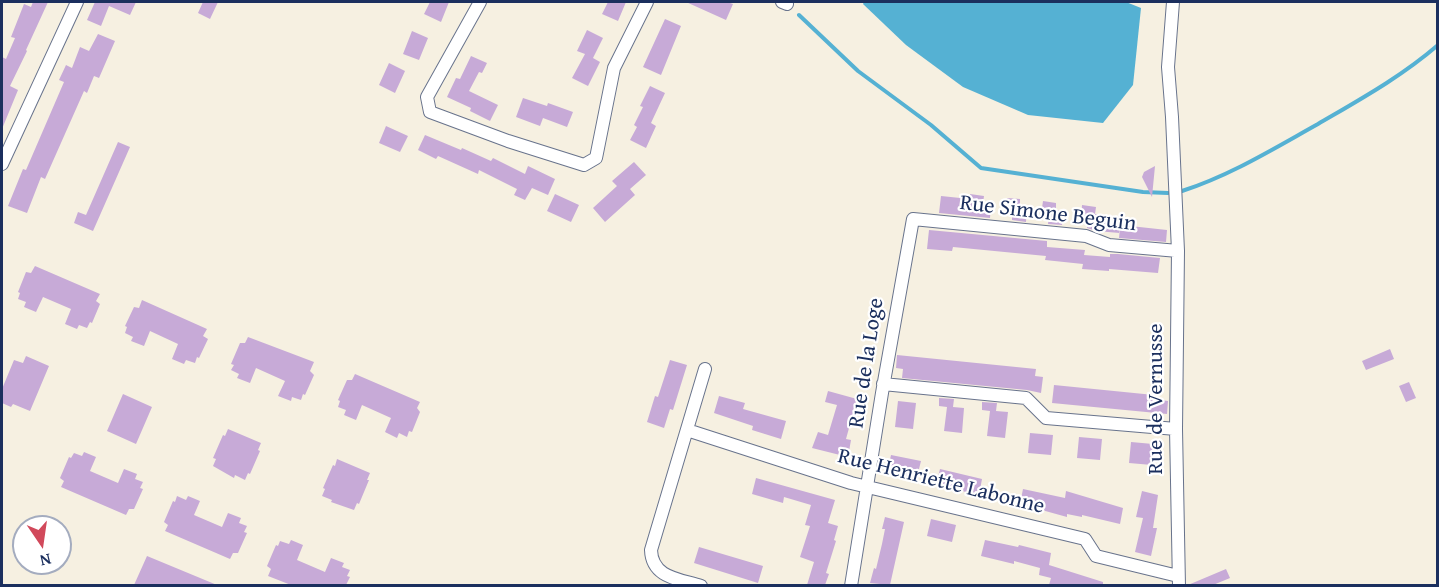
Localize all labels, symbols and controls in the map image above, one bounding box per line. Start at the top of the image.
street label: Rue Simone Beguin [958,190,1138,238]
street label: Rue de la Loge [844,296,890,430]
street label: Rue de Vernusse [1143,323,1169,475]
street label: Rue Henriette Labonne [835,444,1047,520]
north arrow [12,515,72,575]
text: N [38,548,54,573]

